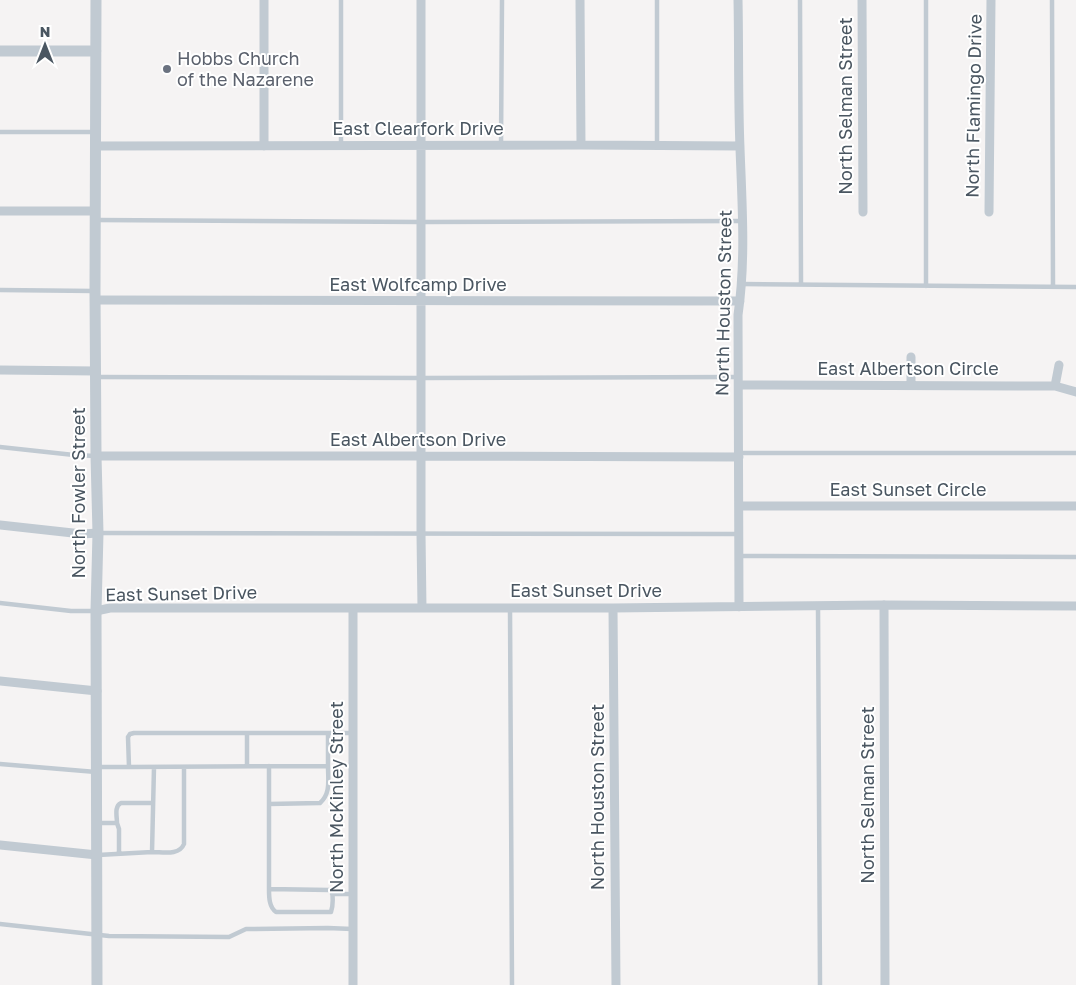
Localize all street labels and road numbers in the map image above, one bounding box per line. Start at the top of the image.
street label: North Flamingo Drive [960,14,986,198]
street label: North Selman Street [834,17,856,195]
street label: East Clearfork Drive [332,117,504,139]
street label: North Houston Street [710,210,736,396]
street label: East Wolfcamp Drive [329,273,507,295]
street label: East Albertson Circle [817,357,999,379]
street label: North Fowler Street [67,407,89,579]
street label: East Albertson Drive [330,428,506,450]
street label: East Sunset Circle [829,478,987,500]
street label: East Sunset Drive [510,579,662,601]
street label: East Sunset Drive [105,581,257,605]
street label: North McKinley Street [325,701,347,893]
street label: North Houston Street [586,704,608,890]
street label: North Selman Street [856,706,878,884]

